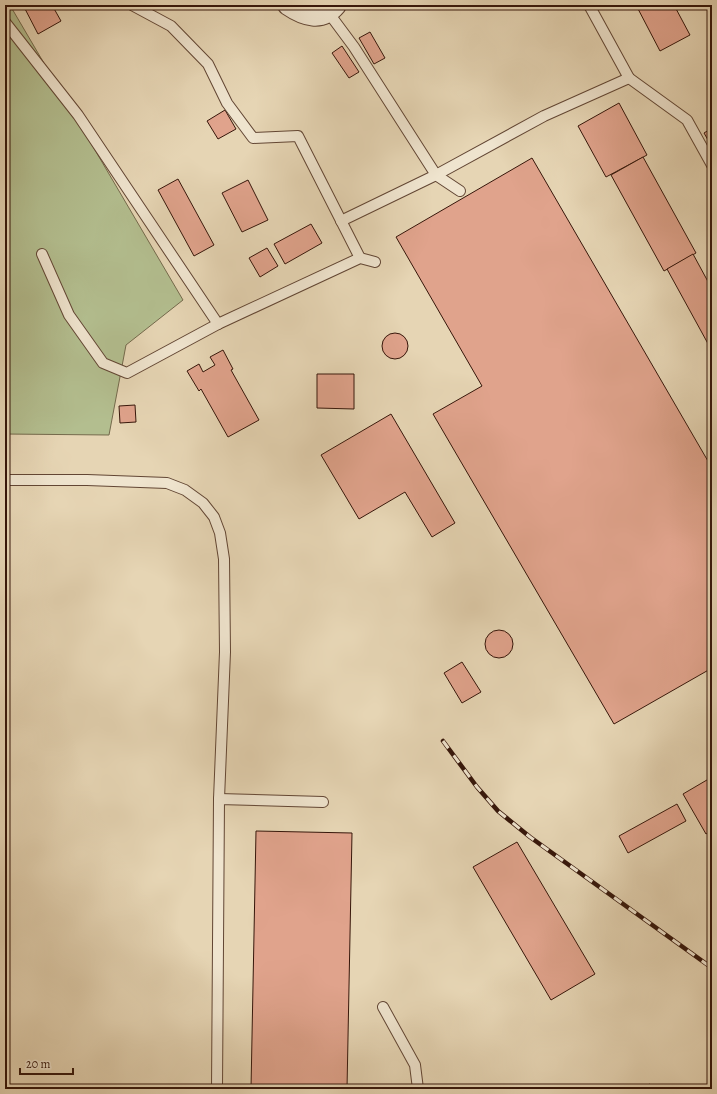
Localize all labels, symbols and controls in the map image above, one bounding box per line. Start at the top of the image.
scale bar [20,1050,73,1076]
text: 20 m [26,1056,50,1072]

